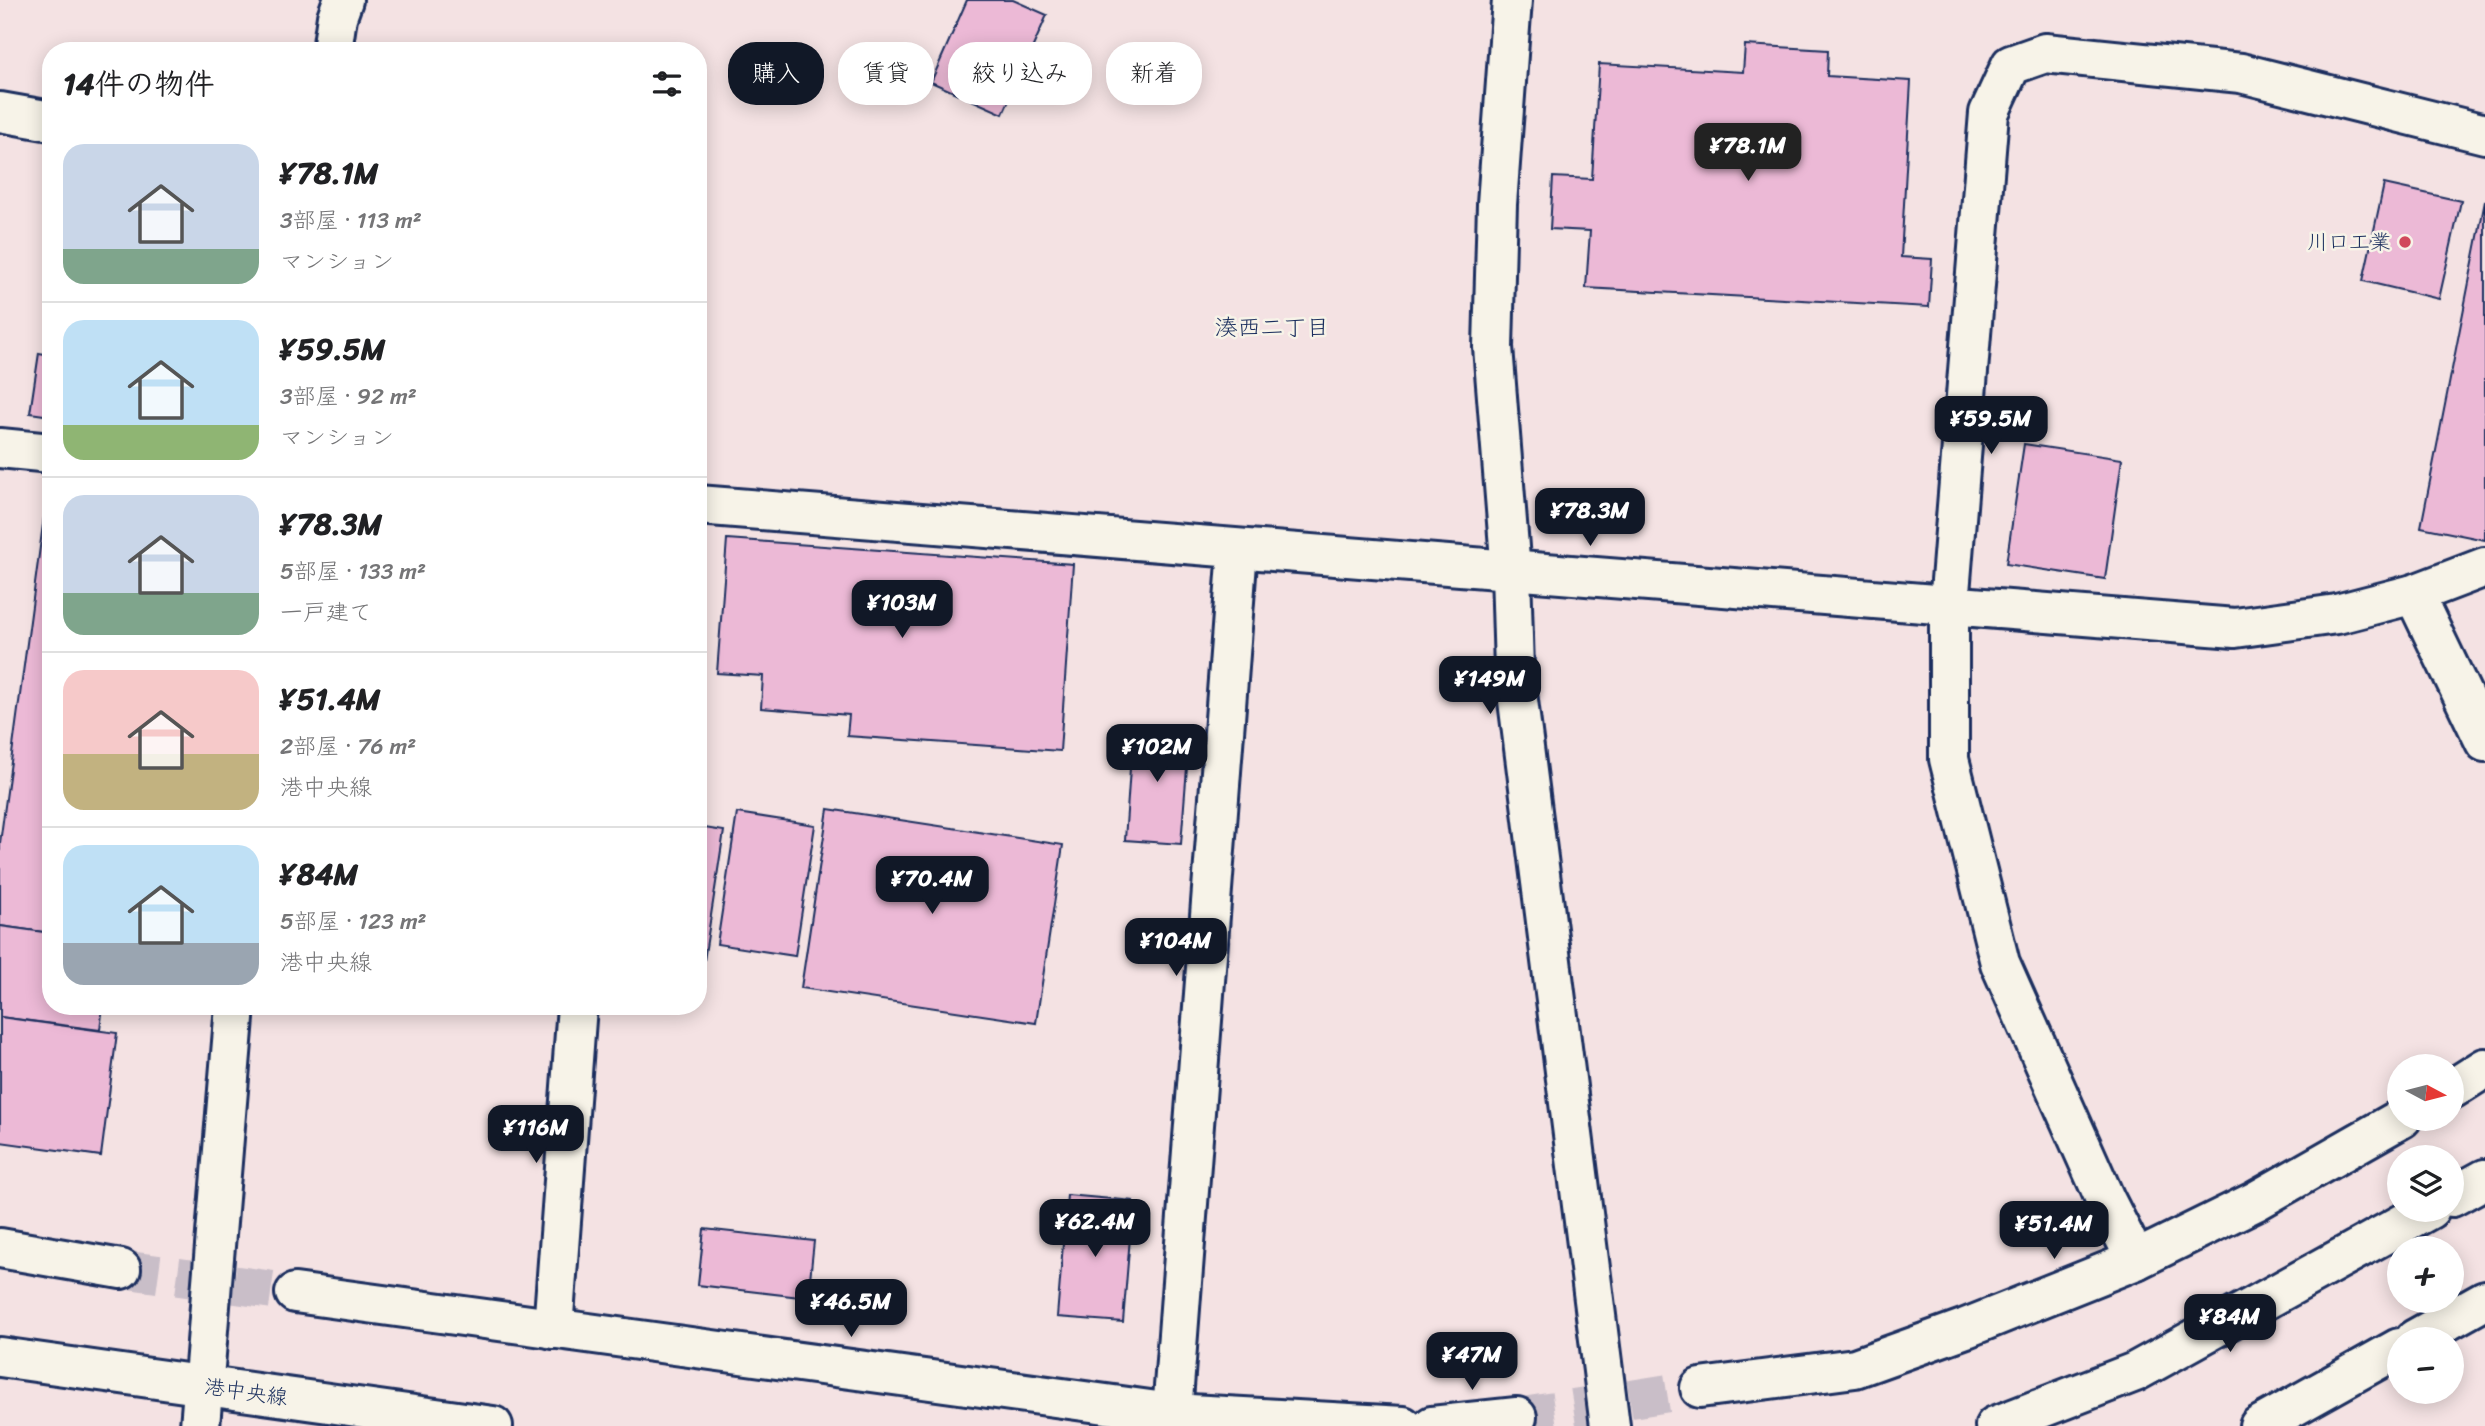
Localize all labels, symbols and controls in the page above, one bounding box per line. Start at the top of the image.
chip: 購入 [728,42,824,105]
chip: 賃貸 [838,42,934,105]
chip: 絞り込み [948,42,1092,105]
chip: 新着 [1106,42,1202,105]
text: 14件の物件 [63,57,215,111]
icon: filters [648,65,686,103]
pin: ¥78.1M [1691,124,1805,183]
text: ¥78.1M [1710,125,1786,166]
text: ¥78.1M [280,146,378,200]
icon: home [119,172,203,256]
text: 3部屋 · 113 m² [280,200,422,241]
place label: 川口工業 [2307,223,2391,261]
marker: 川口工業 [2397,234,2413,250]
text: マンション [280,241,394,282]
district label: 湊西二丁目 [1215,307,1330,348]
text: ¥59.5M [280,322,385,376]
icon: home [119,348,203,432]
text: 3部屋 · 92 m² [280,376,417,417]
pin: ¥59.5M [1934,396,2048,456]
text: ¥59.5M [1951,398,2031,439]
text: マンション [280,417,394,458]
pin: ¥78.3M [1533,489,1647,548]
text: ¥78.3M [1551,490,1629,531]
text: ¥78.3M [280,497,382,551]
icon: home [119,523,203,607]
text: 5部屋 · 133 m² [280,551,426,592]
pin: ¥103M [853,580,951,640]
text: ¥103M [868,582,936,623]
text: 一戸建て [280,592,372,633]
pin: ¥149M [1441,656,1539,716]
text: ¥149M [1455,658,1525,699]
text: ¥51.4M [280,672,380,726]
icon: home [119,698,203,782]
pin: ¥102M [1108,724,1206,784]
text: 2部屋 · 76 m² [280,726,416,767]
text: ¥102M [1122,726,1192,767]
text: 港中央線 [280,767,372,808]
text: ¥84M [280,847,358,901]
pin: ¥70.4M [875,856,989,916]
text: ¥70.4M [892,858,972,899]
icon: home [119,873,203,957]
text: 5部屋 · 123 m² [280,901,427,942]
pin: ¥104M [1127,918,1225,978]
text: ¥104M [1141,920,1211,961]
text: 港中央線 [280,942,372,983]
north arrow [2387,1054,2464,1130]
map controls [2387,1054,2464,1404]
pin: ¥116M [487,1106,585,1165]
text: ¥116M [504,1107,568,1148]
button: layers [2387,1145,2464,1222]
pin: ¥62.4M [1038,1200,1152,1259]
text: ¥62.4M [1055,1201,1135,1242]
pin: ¥51.4M [1997,1202,2111,1261]
text: ¥51.4M [2016,1203,2092,1244]
button: + [2387,1236,2464,1313]
pin: ¥46.5M [794,1280,908,1339]
text: ¥46.5M [811,1281,891,1322]
pin: ¥84M [2189,1294,2271,1354]
text: ¥84M [2200,1296,2260,1337]
button: − [2387,1327,2464,1404]
pin: ¥47M [1431,1332,1513,1392]
text: ¥47M [1442,1334,1502,1375]
street label: 港中央線 [202,1367,290,1417]

